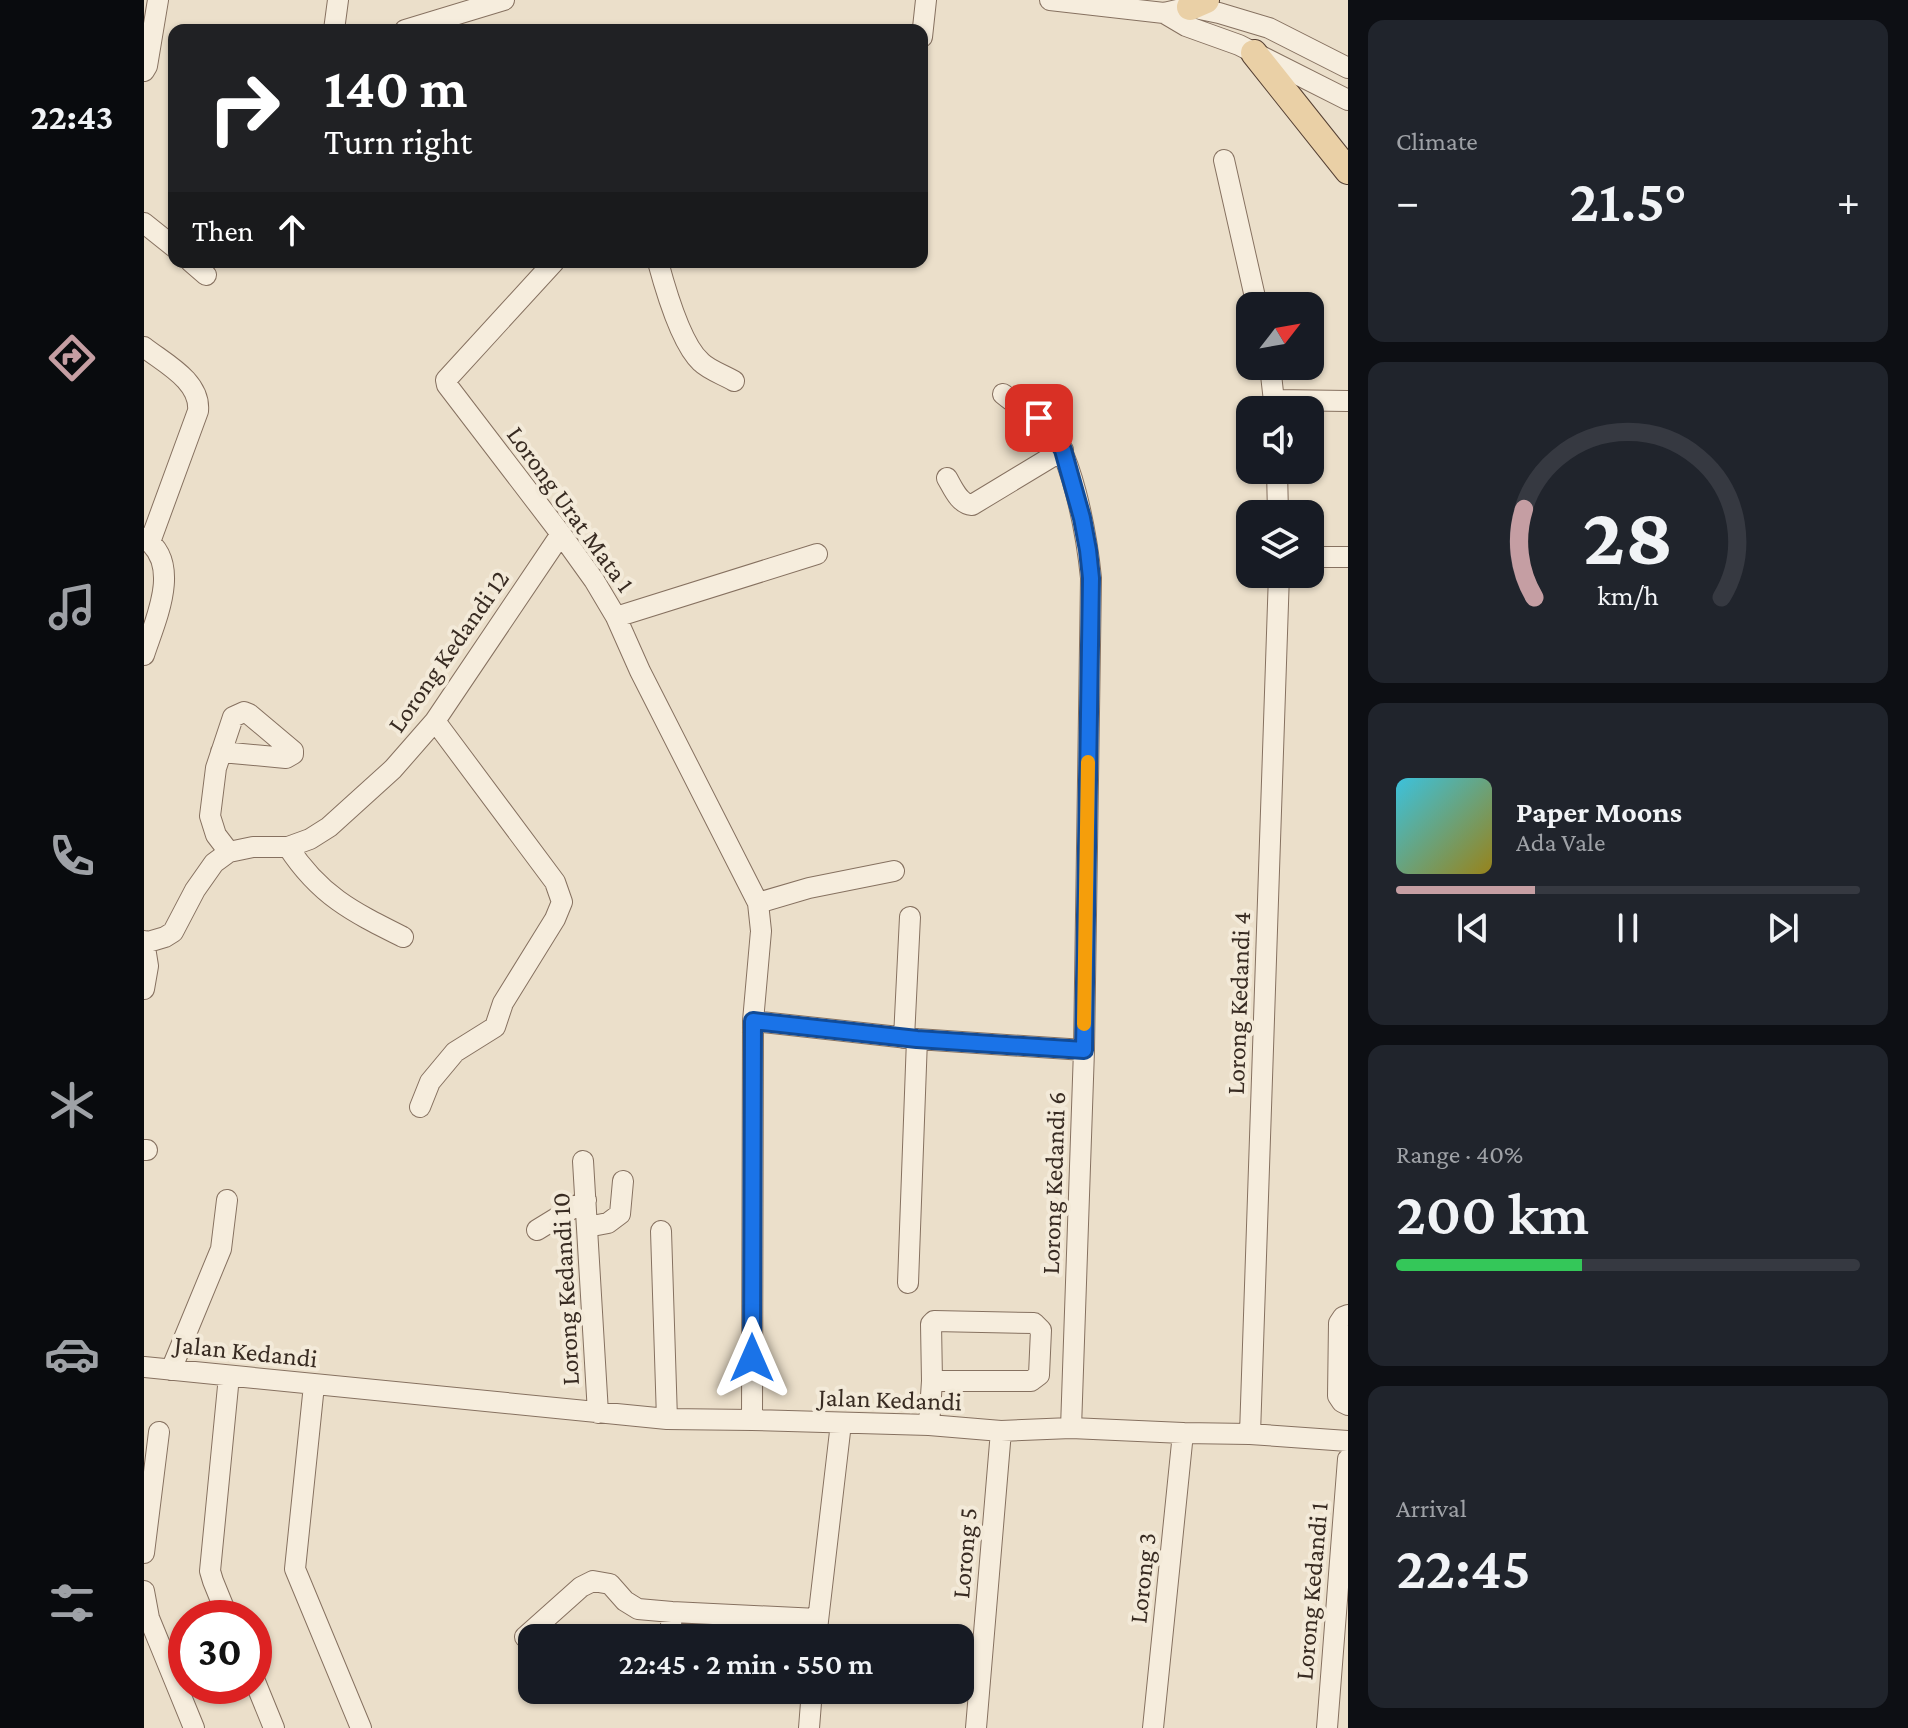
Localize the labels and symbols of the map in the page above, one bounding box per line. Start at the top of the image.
north arrow [1236,292,1324,380]
pin [1005,384,1073,452]
street label: Lorong Urat Mata 1 [501,421,640,598]
street label: Lorong Kedandi 12 [382,565,515,738]
street label: Lorong Kedandi 4 [1221,911,1256,1095]
street label: Lorong Kedandi 6 [1036,1091,1071,1275]
street label: Lorong Kedandi 10 [546,1192,585,1386]
position arrow [710,1316,794,1400]
street label: Jalan Kedandi [171,1329,319,1373]
street label: Jalan Kedandi [816,1382,962,1417]
street label: Lorong Kedandi 1 [1289,1501,1334,1681]
street label: Lorong 5 [946,1506,983,1600]
street label: Lorong 3 [1123,1531,1162,1625]
speed limit sign: 30 [168,1600,272,1704]

